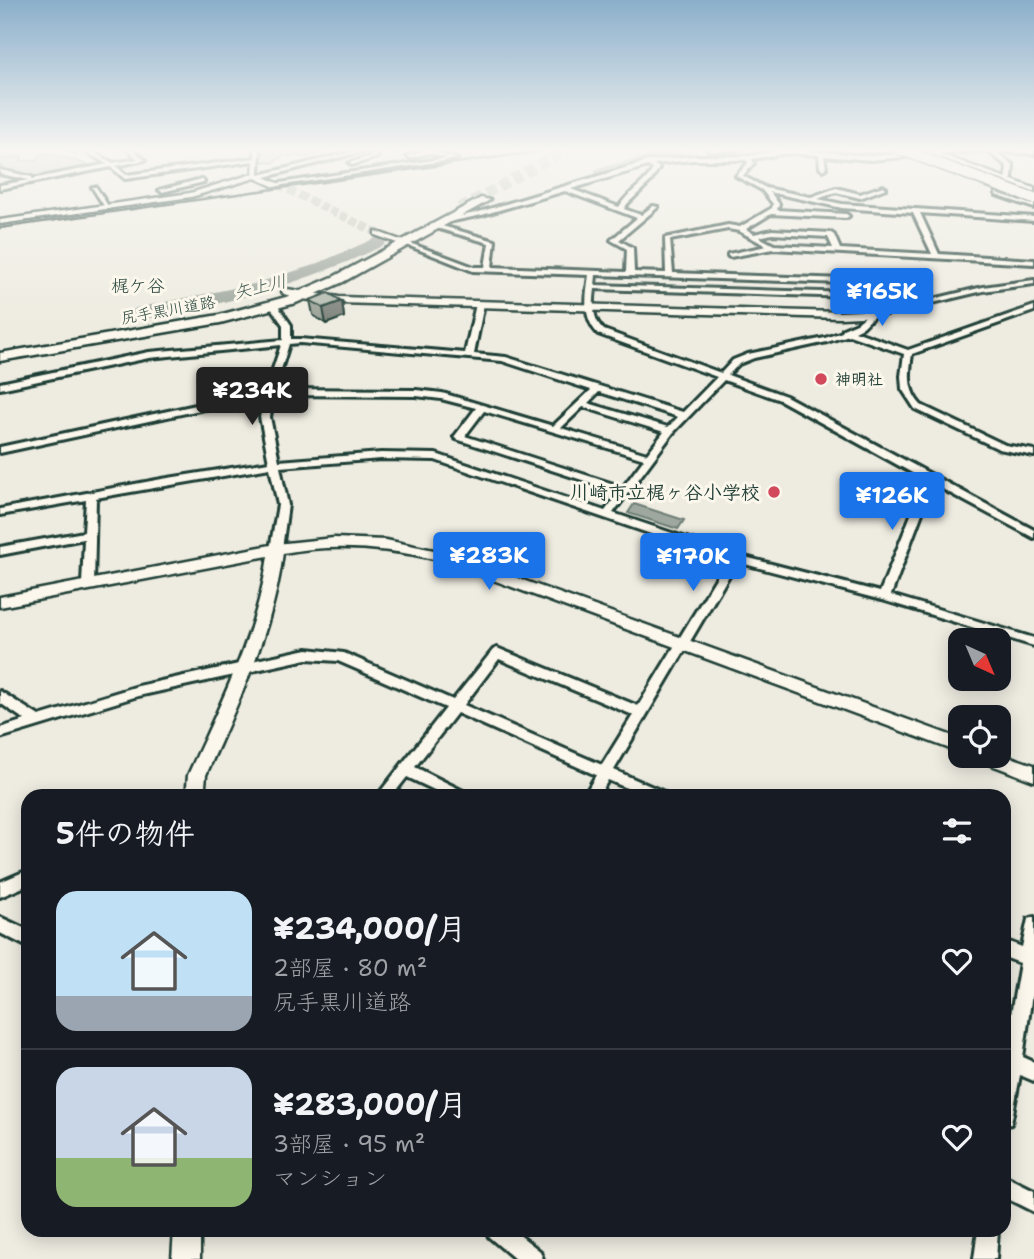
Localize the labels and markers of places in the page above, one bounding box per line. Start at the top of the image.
pin: ¥165K [833,268,931,328]
pin: ¥234K [203,368,301,427]
place label: 神明社 [835,369,883,390]
marker: 神明社 [813,371,829,387]
pin: ¥126K [843,472,941,532]
place label: 川崎市立梶ヶ谷小学校 [570,480,760,505]
marker: 川崎市立梶ヶ谷小学校 [766,484,782,500]
pin: ¥283K [440,532,538,592]
pin: ¥170K [644,534,742,593]

